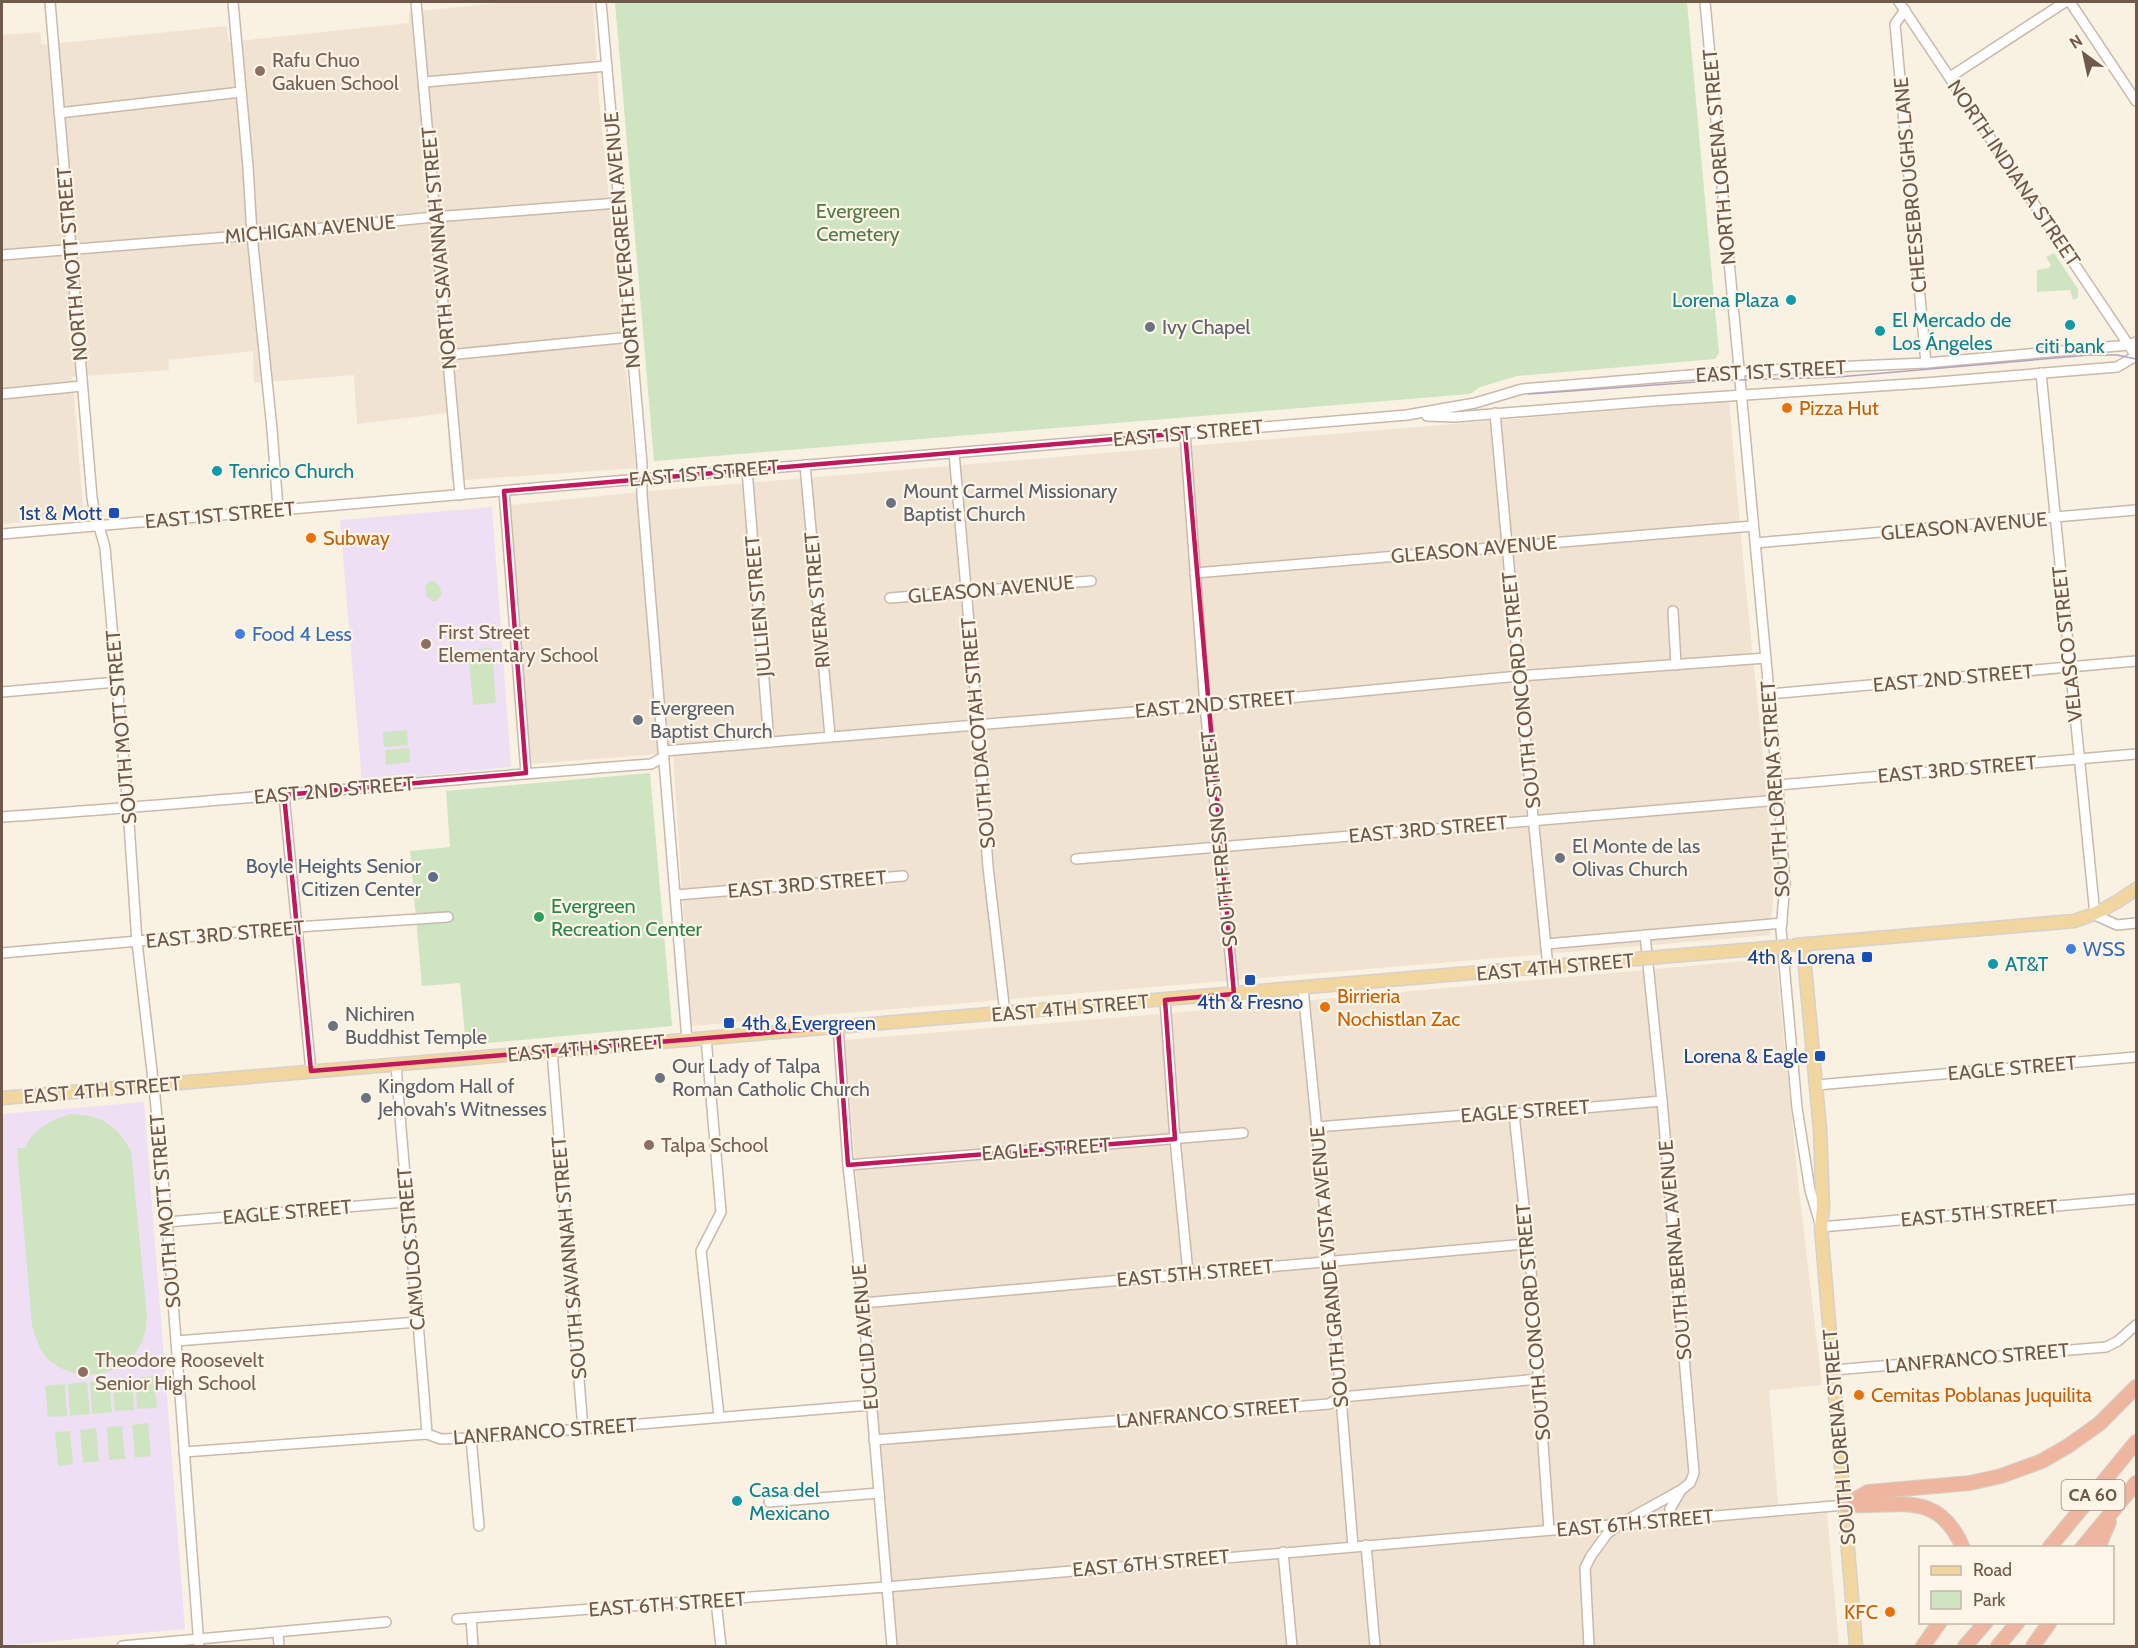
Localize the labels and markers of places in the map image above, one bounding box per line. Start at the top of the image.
place label: Rafu Chuo Gakuen School [272,48,399,95]
marker: Rafu Chuo Gakuen School [253,64,267,78]
place label: Lorena Plaza [1672,288,1779,312]
marker: Lorena Plaza [1784,293,1798,307]
place label: El Mercado de Los Ángeles [1892,308,2011,355]
place label: Ivy Chapel [1162,315,1251,339]
marker: citi bank [2063,318,2077,332]
marker: Ivy Chapel [1143,320,1157,334]
marker: El Mercado de Los Ángeles [1873,324,1887,338]
place label: citi bank [2035,334,2105,358]
place label: Pizza Hut [1799,396,1879,420]
marker: Pizza Hut [1780,401,1794,415]
place label: Tenrico Church [229,459,354,483]
marker: Tenrico Church [210,464,224,478]
place label: Mount Carmel Missionary Baptist Church [903,479,1117,526]
marker: Mount Carmel Missionary Baptist Church [884,496,898,510]
place label: 1st & Mott [19,501,102,525]
marker: 1st & Mott [107,506,121,520]
place label: Subway [323,526,390,550]
marker: Subway [304,531,318,545]
place label: First Street Elementary School [438,620,599,667]
place label: Food 4 Less [252,622,352,646]
marker: Food 4 Less [233,627,247,641]
marker: First Street Elementary School [419,637,433,651]
place label: Evergreen Baptist Church [650,696,773,743]
marker: Evergreen Baptist Church [631,713,645,727]
place label: El Monte de las Olivas Church [1572,834,1700,881]
marker: El Monte de las Olivas Church [1553,851,1567,865]
place label: Boyle Heights Senior Citizen Center [246,854,422,901]
marker: Boyle Heights Senior Citizen Center [426,870,440,884]
place label: Evergreen Recreation Center [551,894,703,941]
marker: Evergreen Recreation Center [532,910,546,924]
place label: WSS [2083,937,2126,961]
marker: WSS [2064,942,2078,956]
place label: 4th & Lorena [1747,945,1855,969]
marker: 4th & Lorena [1860,950,1874,964]
place label: AT&T [2005,952,2049,976]
marker: AT&T [1986,957,2000,971]
marker: 4th & Fresno [1243,973,1257,987]
place label: Birrieria Nochistlan Zac [1337,984,1460,1031]
place label: 4th & Fresno [1197,990,1303,1014]
marker: Birrieria Nochistlan Zac [1318,1000,1332,1014]
place label: Nichiren Buddhist Temple [345,1002,487,1049]
place label: 4th & Evergreen [741,1011,876,1035]
marker: 4th & Evergreen [722,1016,736,1030]
marker: Nichiren Buddhist Temple [326,1019,340,1033]
place label: Lorena & Eagle [1683,1044,1808,1068]
marker: Lorena & Eagle [1813,1049,1827,1063]
place label: Our Lady of Talpa Roman Catholic Church [672,1054,870,1101]
marker: Our Lady of Talpa Roman Catholic Church [653,1071,667,1085]
place label: Kingdom Hall of Jehovah's Witnesses [377,1074,547,1121]
marker: Kingdom Hall of Jehovah's Witnesses [359,1091,373,1105]
place label: Talpa School [661,1133,769,1157]
marker: Talpa School [642,1138,656,1152]
place label: Theodore Roosevelt Senior High School [95,1348,264,1395]
marker: Theodore Roosevelt Senior High School [76,1365,90,1379]
place label: Cemitas Poblanas Juquilita [1871,1383,2092,1407]
marker: Cemitas Poblanas Juquilita [1852,1388,1866,1402]
place label: Casa del Mexicano [749,1478,830,1525]
marker: Casa del Mexicano [730,1494,744,1508]
place label: KFC [1844,1600,1878,1624]
marker: KFC [1883,1605,1897,1619]

